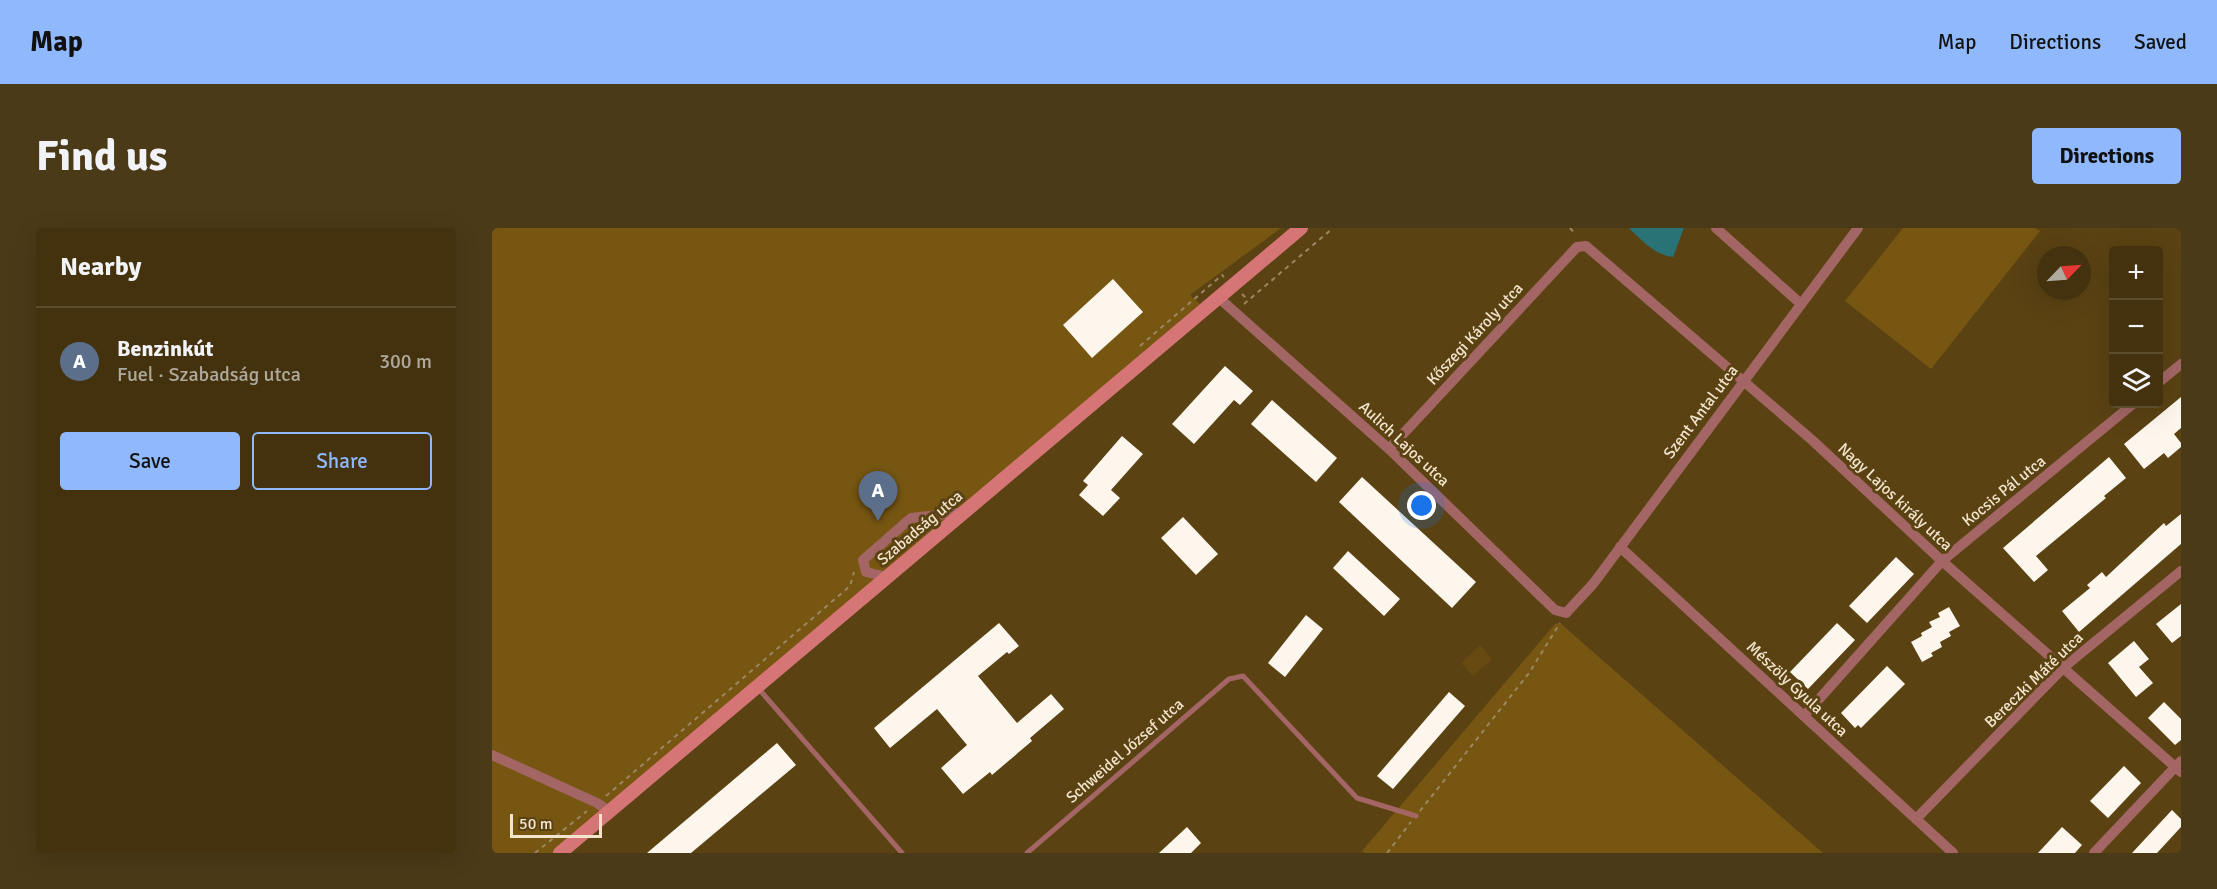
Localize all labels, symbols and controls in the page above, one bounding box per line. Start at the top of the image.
text: Map [30,25,83,59]
text: Map [1938,29,1976,55]
text: Directions [2009,29,2101,55]
text: Saved [2134,29,2187,55]
button: Directions [2032,128,2181,184]
text: Find us [36,131,167,182]
north arrow [2037,246,2091,300]
map controls [2109,246,2163,408]
button: + [2109,246,2163,300]
text: Nearby [60,251,141,283]
street label: Kőszegi Károly utca [1422,279,1528,389]
button: − [2109,300,2163,354]
text: Benzinkút [117,335,213,362]
text: A [73,349,86,374]
text: 300 m [379,349,432,374]
button: layers [2109,354,2163,408]
street label: Szent Antal utca [1659,361,1743,463]
text: Fuel · Szabadság utca [117,362,301,387]
street label: Aulich Lajos utca [1355,397,1453,491]
button: Save [60,432,240,490]
button: Share [252,432,432,490]
street label: Nagy Lajos király utca [1834,439,1956,555]
street label: Kocsis Pál utca [1958,451,2050,531]
pin: A [858,472,898,521]
street label: Szabadság utca [873,486,967,570]
your location [1407,491,1436,520]
street label: Bereczki Máté utca [1980,628,2088,732]
street label: Mészöly Gyula utca [1742,637,1852,741]
street label: Schweidel József utca [1062,694,1188,808]
scale bar [510,811,602,838]
text: 50 m [519,814,553,834]

